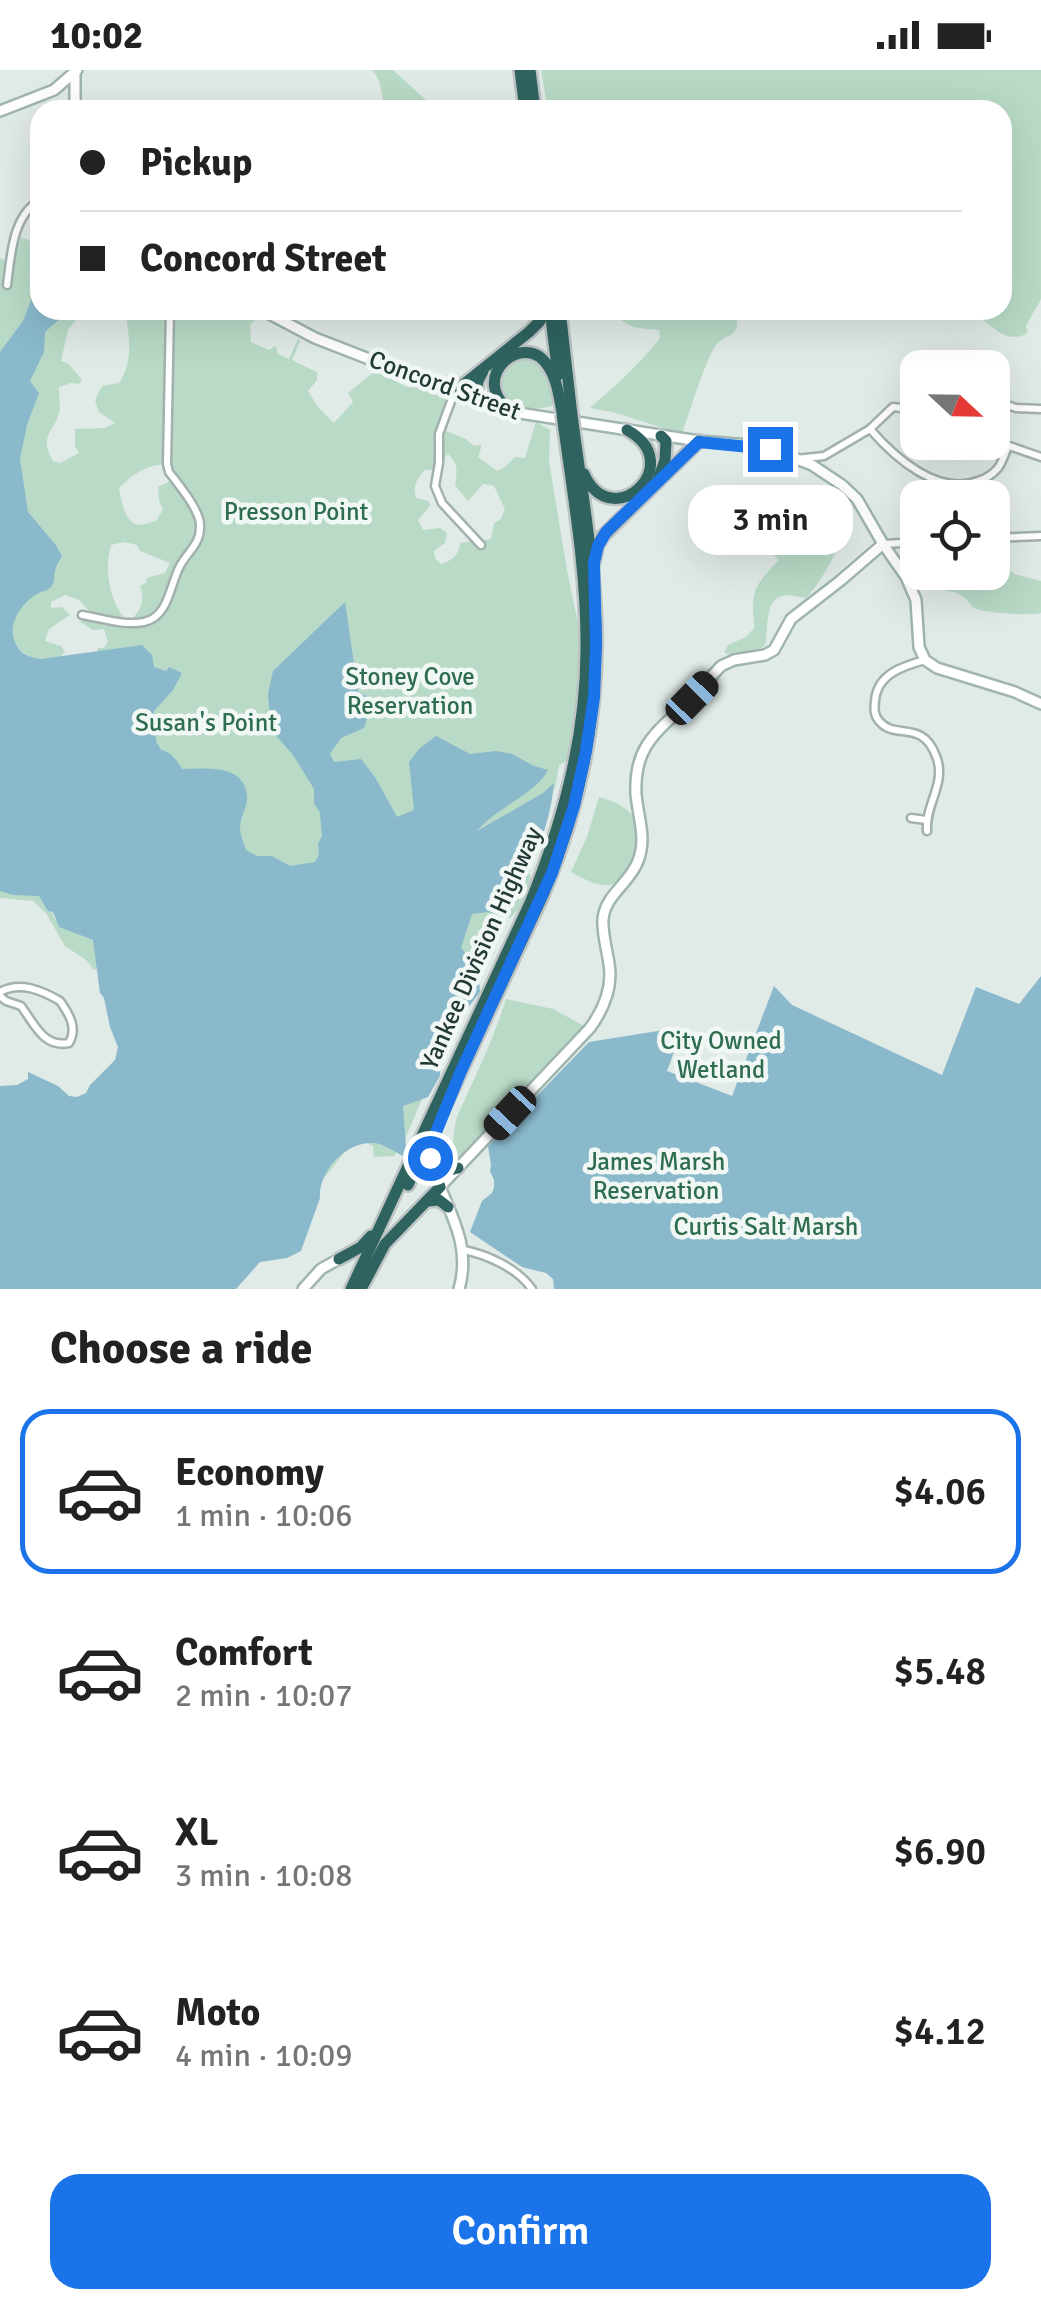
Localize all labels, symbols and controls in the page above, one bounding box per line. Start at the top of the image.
text: 10:02 [50,12,143,59]
text: Pickup [140,139,252,186]
text: Concord Street [140,235,387,282]
street label: Concord Street [365,343,525,427]
north arrow [900,350,1010,460]
map controls [900,350,1010,590]
route end [748,427,793,472]
button: locate [900,480,1010,590]
callout: 3 min [688,484,852,554]
park label: Presson Point [224,496,369,527]
text: 3 min [732,500,809,539]
park label: Stoney Cove Reservation [345,661,475,721]
car [660,666,724,730]
park label: Susan's Point [135,707,277,738]
street label: Yankee Division Highway [413,821,549,1074]
park label: City Owned Wetland [660,1025,782,1085]
car [479,1081,541,1145]
route start [408,1136,453,1181]
park label: James Marsh Reservation [587,1146,725,1206]
park label: Curtis Salt Marsh [674,1211,858,1242]
text: Choose a ride [50,1321,313,1376]
icon: car [55,1447,145,1537]
text: Economy [175,1449,324,1496]
text: $4.06 [893,1468,986,1515]
text: 1 min · 10:06 [175,1496,353,1535]
icon: car [55,1627,145,1717]
text: Comfort [175,1629,313,1676]
text: $5.48 [893,1648,986,1695]
text: 2 min · 10:07 [175,1676,353,1715]
icon: car [55,1807,145,1897]
text: XL [175,1809,218,1856]
text: $6.90 [893,1828,986,1875]
text: 3 min · 10:08 [175,1856,353,1895]
icon: car [55,1987,145,2077]
text: Moto [175,1989,260,2036]
text: $4.12 [893,2008,986,2055]
text: 4 min · 10:09 [175,2036,353,2075]
button: Confirm [50,2174,991,2289]

